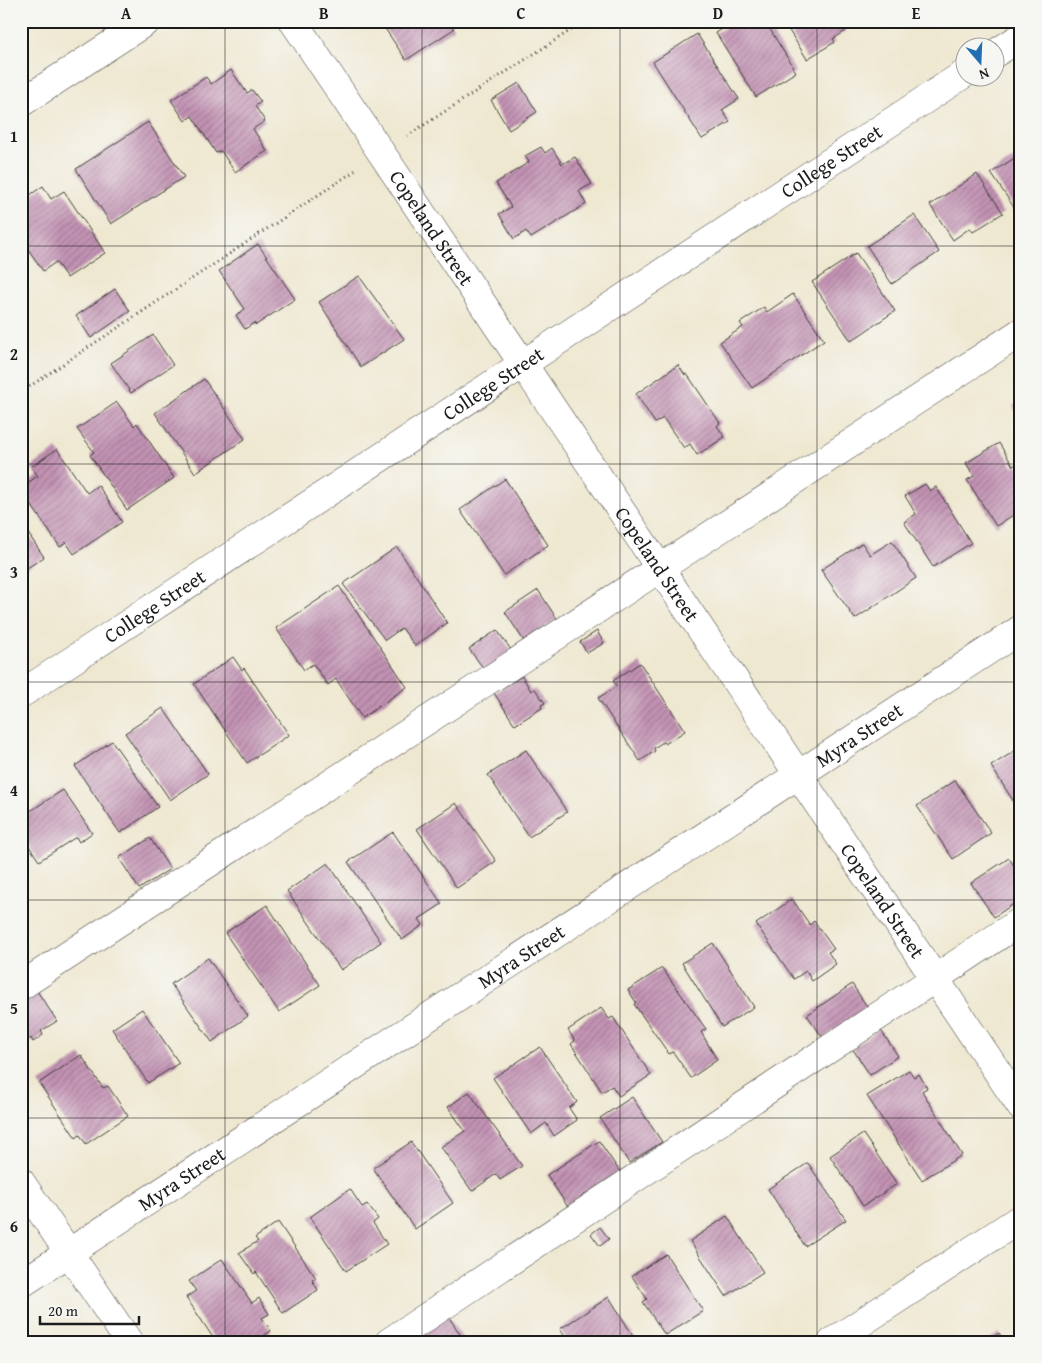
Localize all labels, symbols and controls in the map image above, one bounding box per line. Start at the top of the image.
text: A [121,1,132,25]
text: B [319,1,329,25]
text: C [516,1,526,25]
text: D [713,1,723,25]
text: E [912,1,921,25]
north arrow [954,38,1004,88]
text: N [976,63,992,85]
street label: College Street [775,117,888,205]
text: 1 [10,124,18,148]
street label: Copeland Street [383,164,481,291]
street label: College Street [436,339,549,427]
text: 2 [10,342,18,366]
street label: Copeland Street [608,501,707,627]
text: 3 [10,560,18,584]
street label: College Street [98,562,211,650]
street label: Myra Street [810,695,908,774]
text: 4 [10,778,18,802]
street label: Copeland Street [834,837,932,964]
street label: Myra Street [472,917,570,995]
text: 5 [10,996,18,1020]
street label: Myra Street [132,1139,231,1218]
text: 6 [10,1214,18,1238]
scale bar [40,1293,139,1325]
text: 20 m [48,1300,79,1321]

